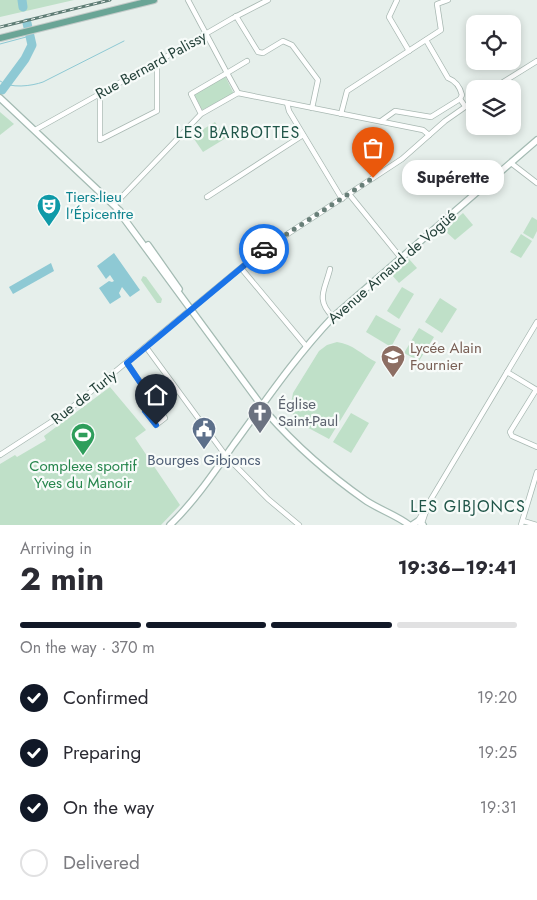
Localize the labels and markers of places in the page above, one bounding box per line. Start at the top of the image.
pin [352,127,394,178]
callout: Supérette [403,160,506,196]
place label: Tiers-lieu l'Épicentre [66,186,134,225]
theatre icon: Tiers-lieu l'Épicentre [36,193,62,227]
place label: Lycée Alain Fournier [410,337,482,376]
school or university icon: Lycée Alain Fournier [380,344,406,378]
pin [135,374,177,425]
place label: Église Saint-Paul [278,393,338,432]
church icon: Église Saint-Paul [247,400,273,434]
public building icon: Bourges Gibjoncs [191,416,217,450]
sports icon: Complexe sportif Yves du Manoir [70,422,96,456]
place label: Bourges Gibjoncs [147,449,261,471]
place label: Complexe sportif Yves du Manoir [29,455,138,494]

